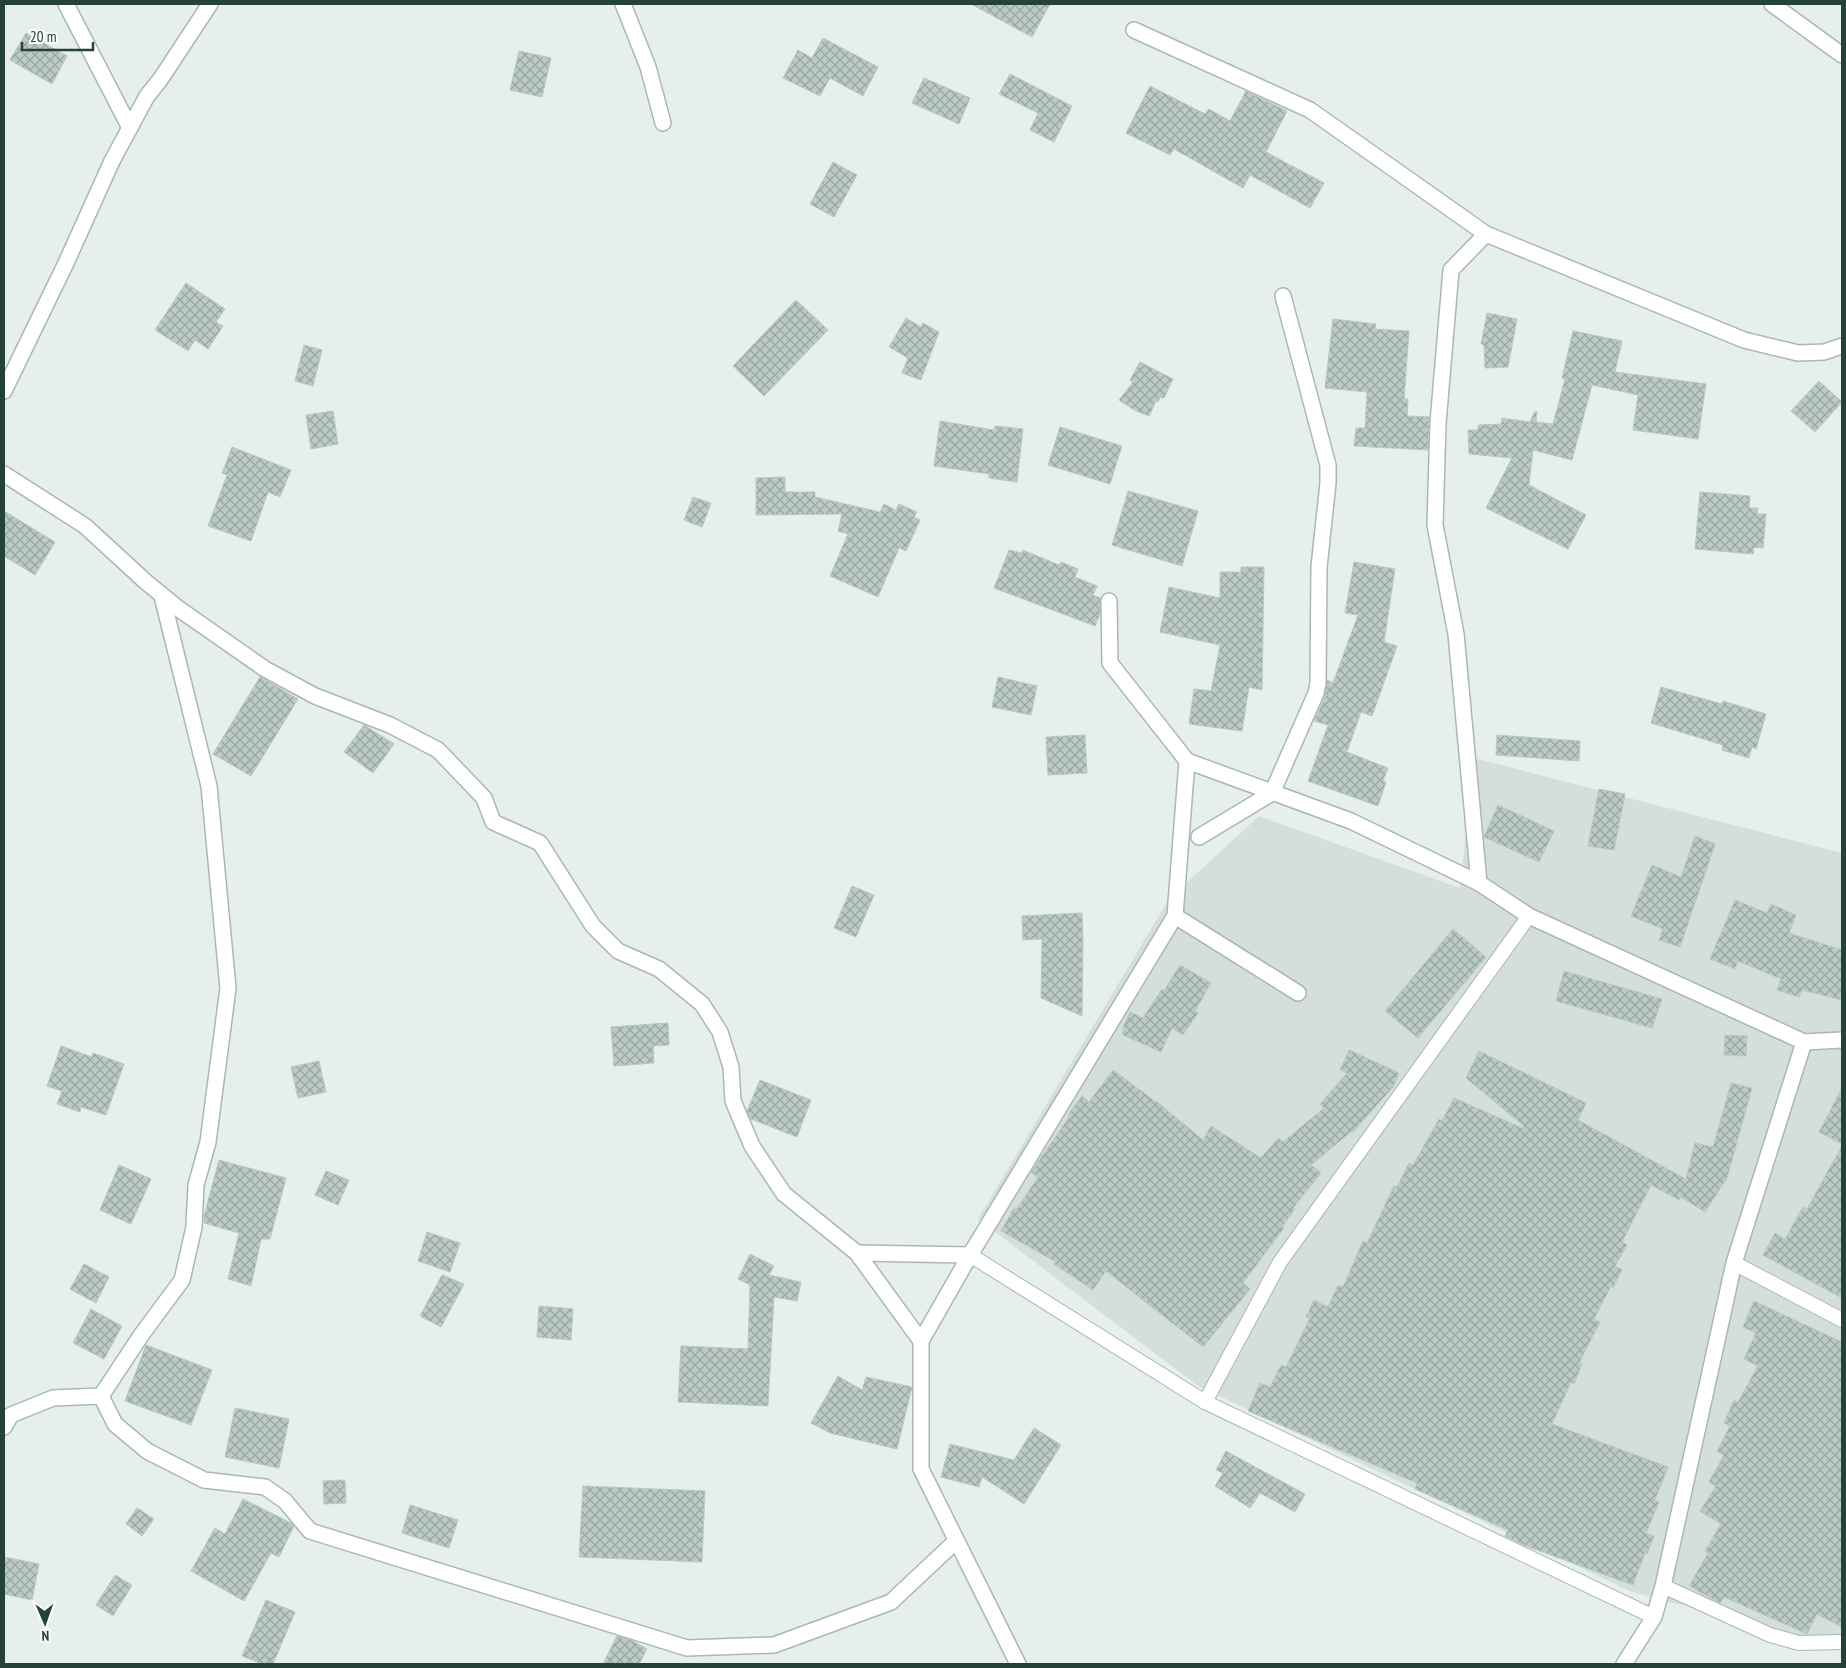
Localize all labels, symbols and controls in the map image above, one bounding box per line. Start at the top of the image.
scale bar [22,20,94,52]
text: 20 m [30,27,56,46]
north arrow [20,1598,70,1648]
text: N [41,1627,50,1645]

